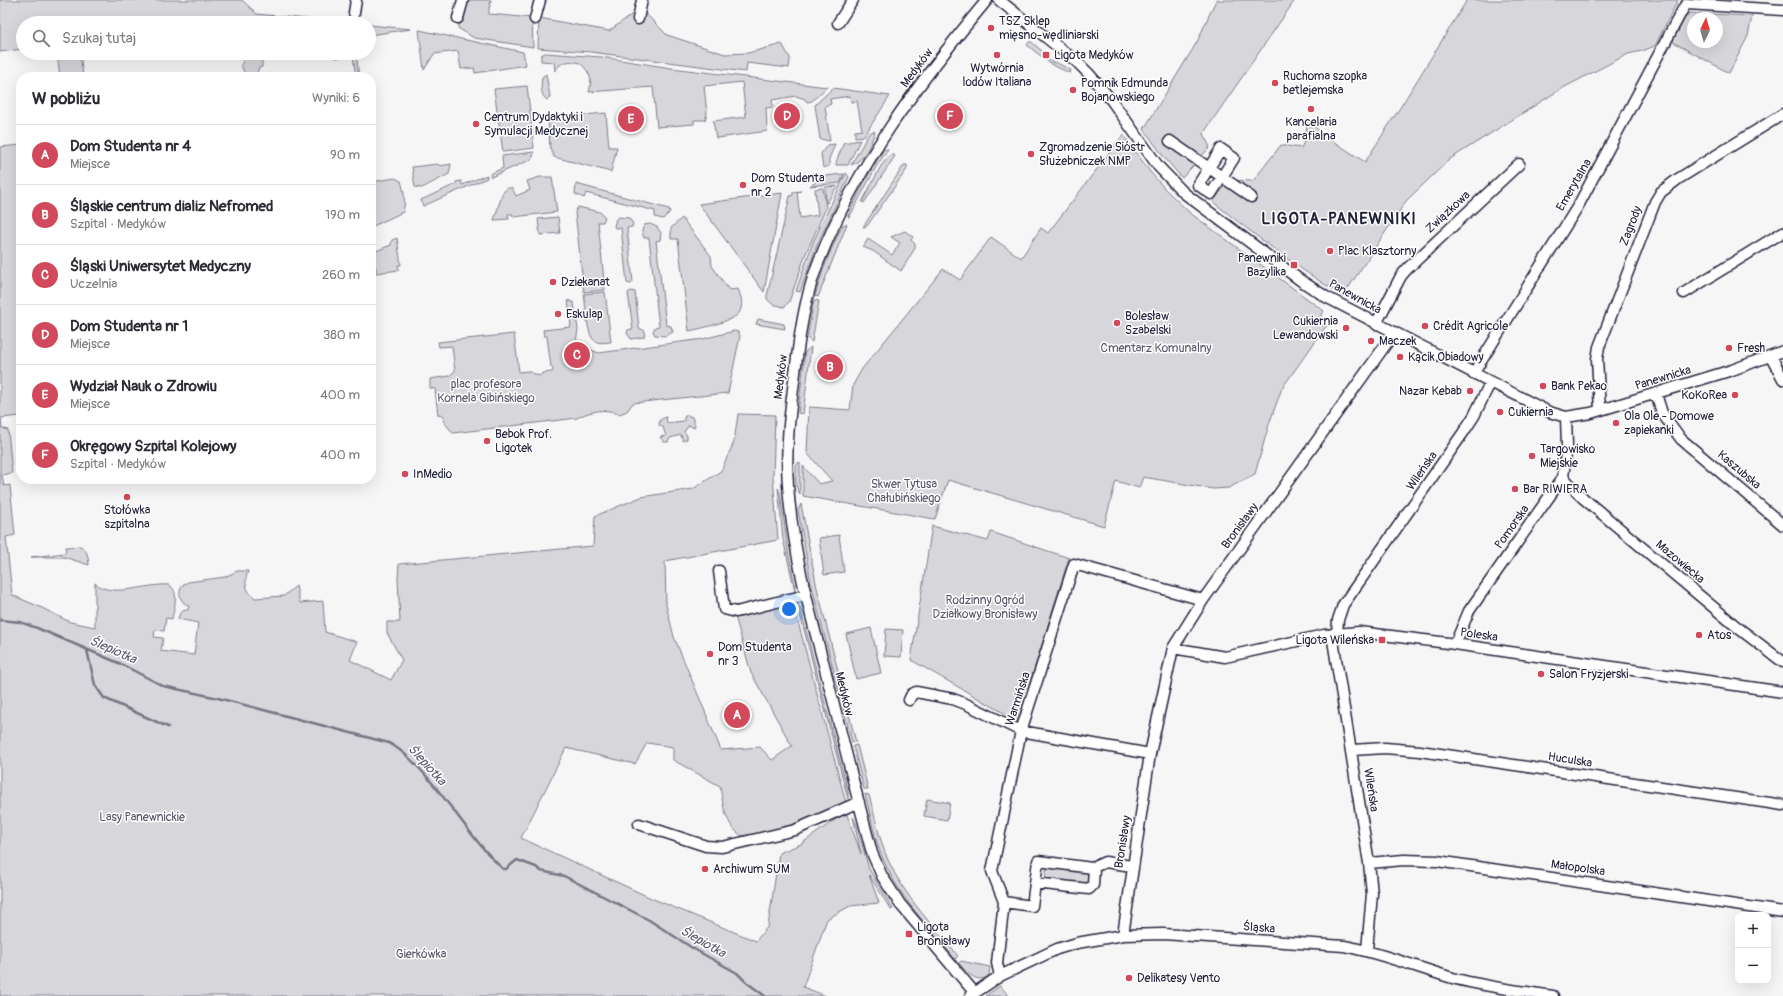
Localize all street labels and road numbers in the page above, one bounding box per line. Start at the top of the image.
street label: Medyków [897,45,937,91]
street label: Emerytalna [1553,156,1595,214]
street label: Związkowa [1423,187,1474,236]
street label: Zagrody [1617,204,1645,248]
street label: Panewnicka [1326,276,1384,318]
street label: Medyków [771,354,791,400]
street label: Panewnicka [1633,362,1693,394]
street label: Kaszubska [1714,447,1764,493]
street label: Wileńska [1403,448,1441,493]
street label: Bronisławy [1218,500,1262,552]
street label: Pomorska [1492,502,1533,552]
street label: Mazowiecka [1652,537,1708,587]
street label: Poleska [1459,625,1499,645]
street label: Medyków [831,670,857,718]
street label: Warmińska [1002,670,1034,728]
street label: Huculska [1547,749,1594,771]
street label: Wileńska [1360,767,1382,813]
street label: Bronisławy [1111,815,1135,869]
street label: Małopolska [1550,857,1607,879]
street label: Śląska [1242,918,1276,937]

